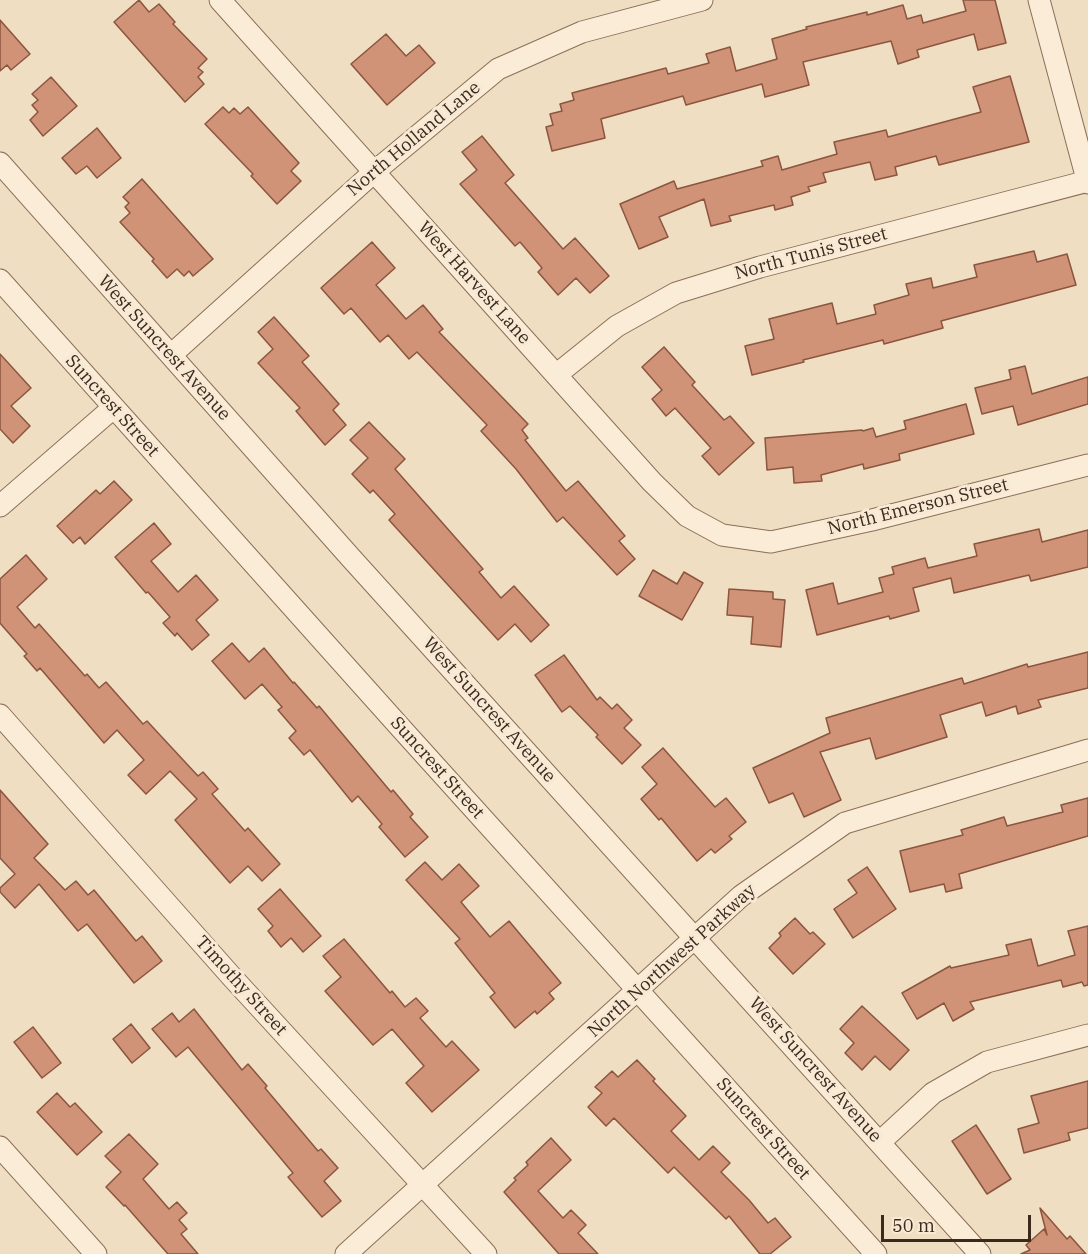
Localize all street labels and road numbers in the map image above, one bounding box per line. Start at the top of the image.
street label: North Holland Lane [343,77,485,201]
street label: West Harvest Lane [413,217,535,349]
street label: North Tunis Street [732,223,890,285]
street label: West Suncrest Avenue [93,271,235,425]
street label: Suncrest Street [61,351,163,461]
street label: North Emerson Street [825,474,1011,540]
street label: West Suncrest Avenue [418,633,560,787]
street label: Suncrest Street [386,713,488,823]
street label: North Northwest Parkway [584,880,760,1042]
street label: Timothy Street [191,932,291,1040]
street label: West Suncrest Avenue [744,993,886,1147]
street label: Suncrest Street [712,1074,814,1184]

